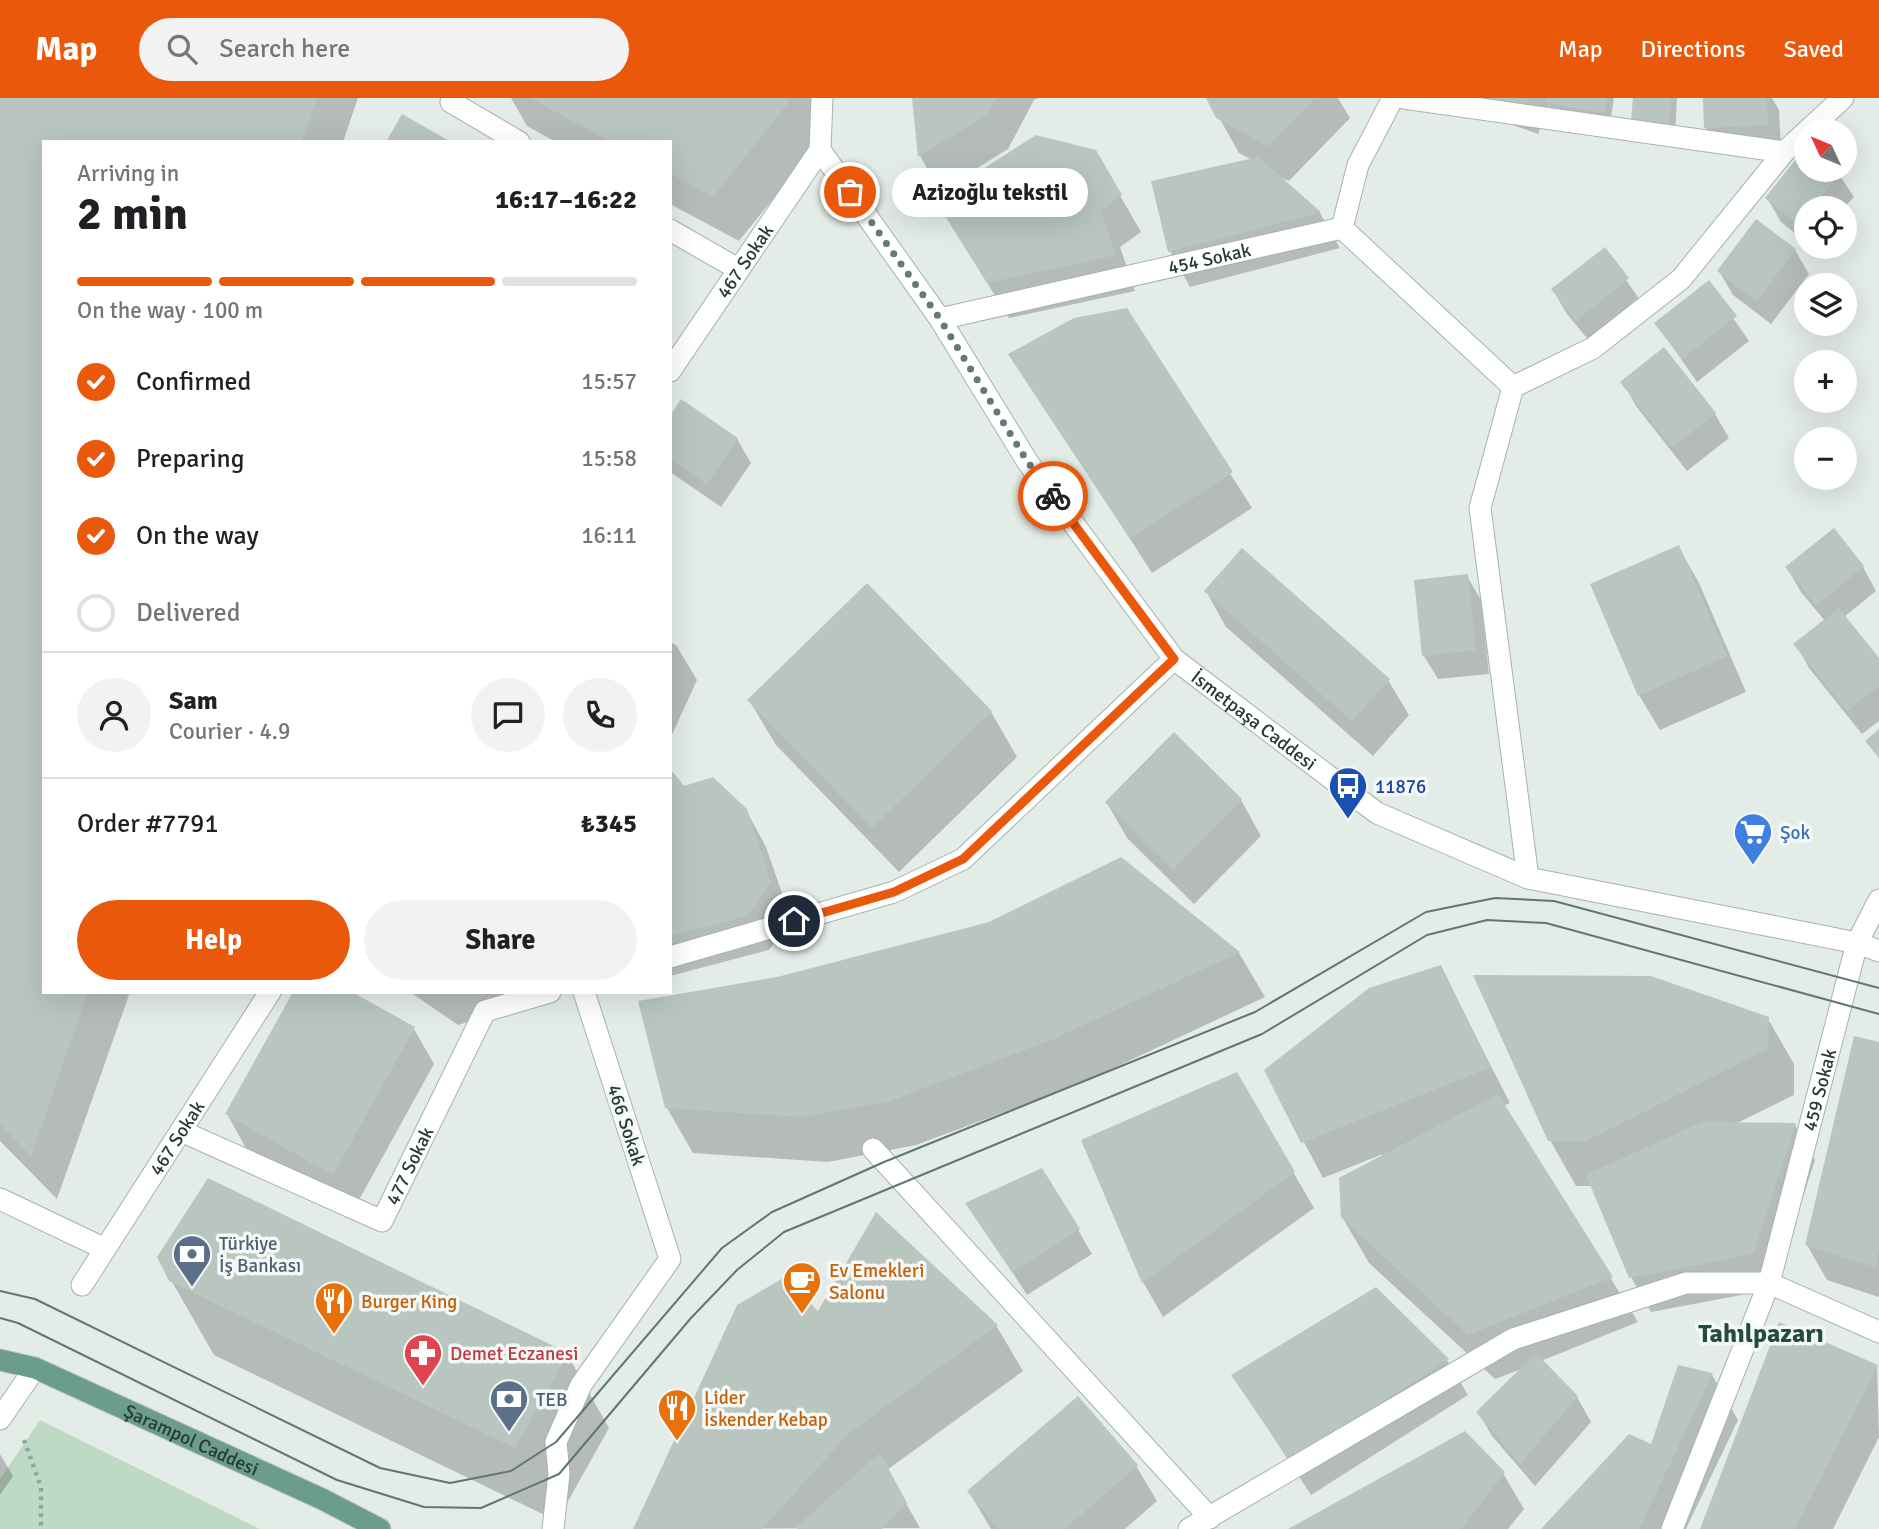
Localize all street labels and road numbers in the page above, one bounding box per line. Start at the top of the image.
street label: 467 Sokak [712,220,779,303]
street label: 454 Sokak [1166,238,1254,280]
street label: İsmetpaşa Caddesi [1186,665,1321,776]
street label: 459 Sokak [1798,1046,1842,1134]
street label: 466 Sokak [602,1082,651,1169]
street label: 467 Sokak [145,1096,210,1180]
street label: 477 Sokak [381,1123,440,1209]
street label: Şarampol Caddesi [120,1399,262,1482]

